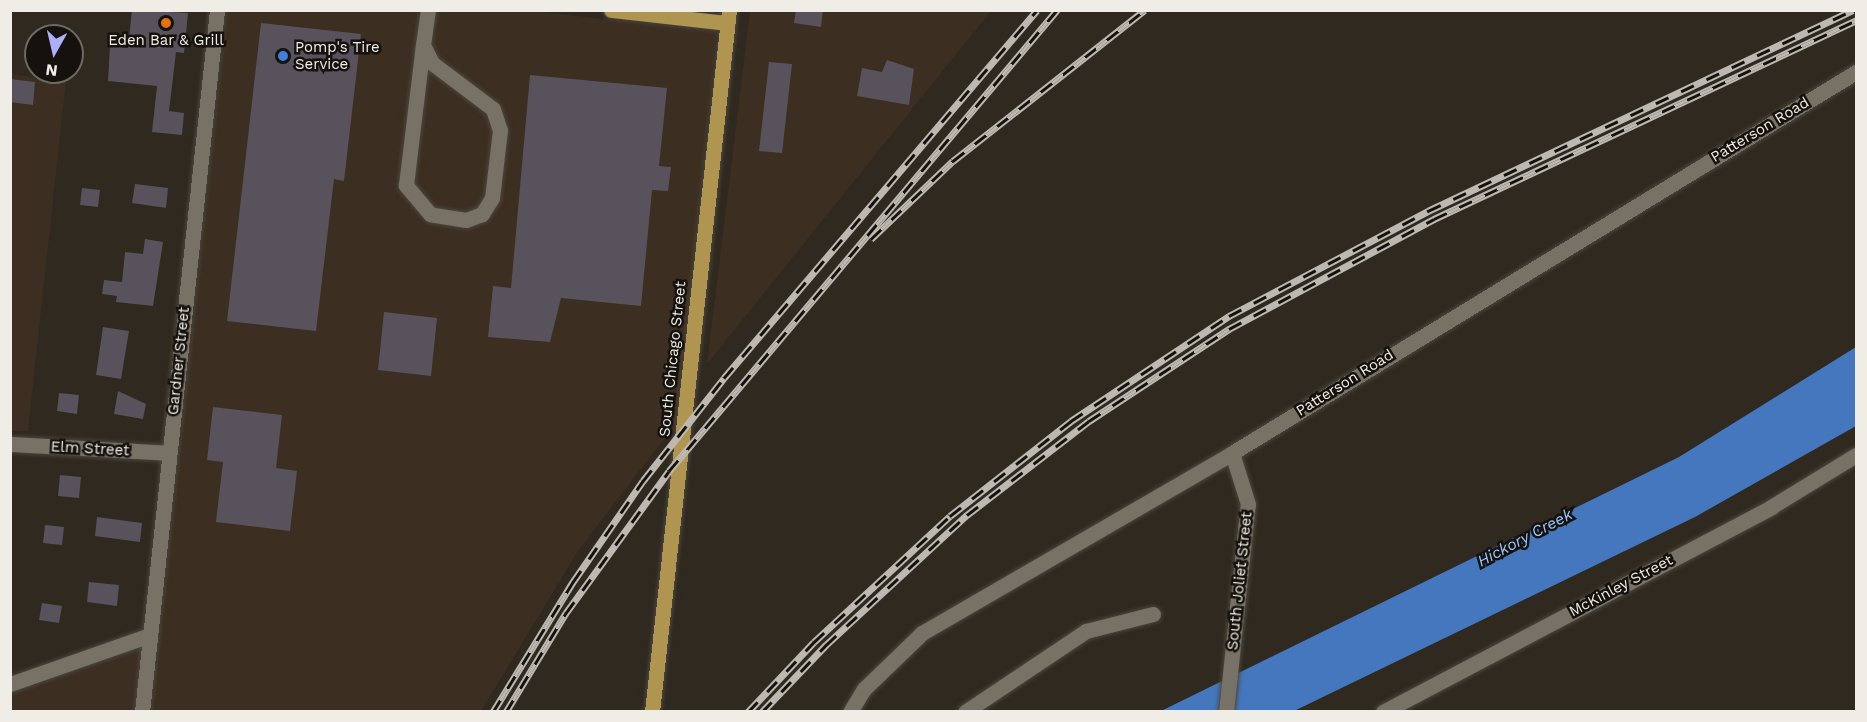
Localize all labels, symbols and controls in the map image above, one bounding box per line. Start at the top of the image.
marker: Eden Bar & Grill [159,16,173,30]
north arrow [24,24,84,84]
place label: Eden Bar & Grill [108,32,224,50]
place label: Pomp's Tire Service [295,38,380,73]
marker: Pomp's Tire Service [276,49,290,63]
text: N [45,60,59,81]
street label: Patterson Road [1708,94,1812,166]
street label: South Chicago Street [656,280,690,438]
street label: Gardner Street [164,306,194,416]
street label: Patterson Road [1293,346,1397,420]
street label: Elm Street [50,438,130,460]
water label: Hickory Creek [1474,505,1576,571]
street label: South Joliet Street [1224,511,1256,651]
street label: McKinley Street [1566,551,1676,621]

